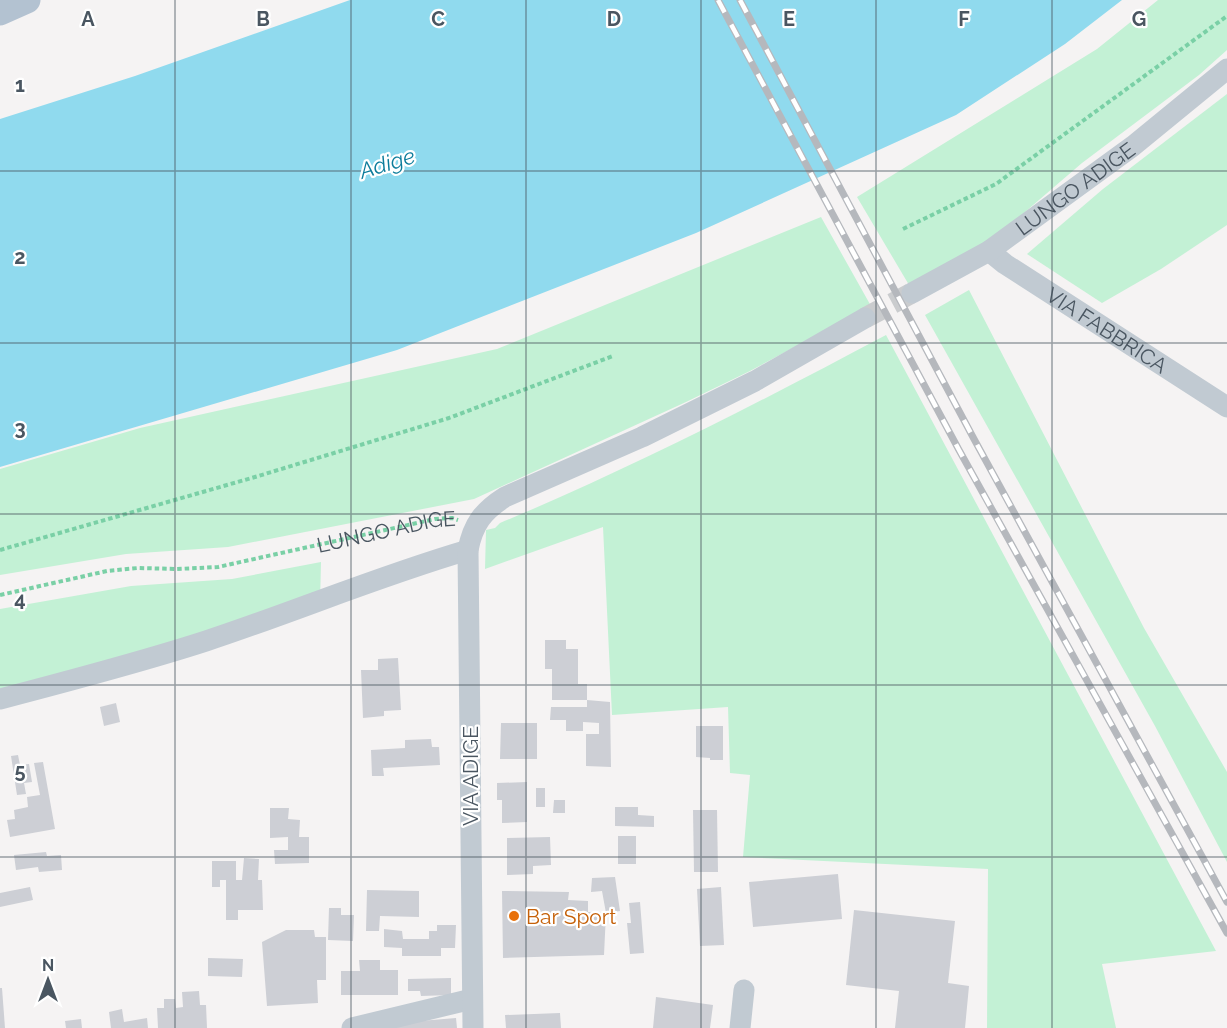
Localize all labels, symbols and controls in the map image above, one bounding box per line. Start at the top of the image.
text: A [81,7,95,31]
text: B [256,7,270,31]
text: C [431,7,445,31]
text: D [607,7,621,31]
text: E [783,7,795,31]
text: F [958,7,970,31]
text: G [1132,7,1146,31]
text: 1 [15,73,25,97]
street label: LUNGO ADIGE [1010,137,1139,240]
water label: Adige [355,142,418,184]
text: 2 [14,245,26,269]
street label: VIA FABBRICA [1042,282,1172,378]
text: 3 [14,416,26,440]
street label: LUNGO ADIGE [314,505,456,557]
text: 4 [14,587,26,611]
street label: VIA ADIGE [458,726,483,826]
text: 5 [14,759,26,783]
place label: Bar Sport [526,904,616,929]
marker: Bar Sport [507,909,521,923]
north arrow [18,950,78,1010]
text: N [42,956,54,975]

